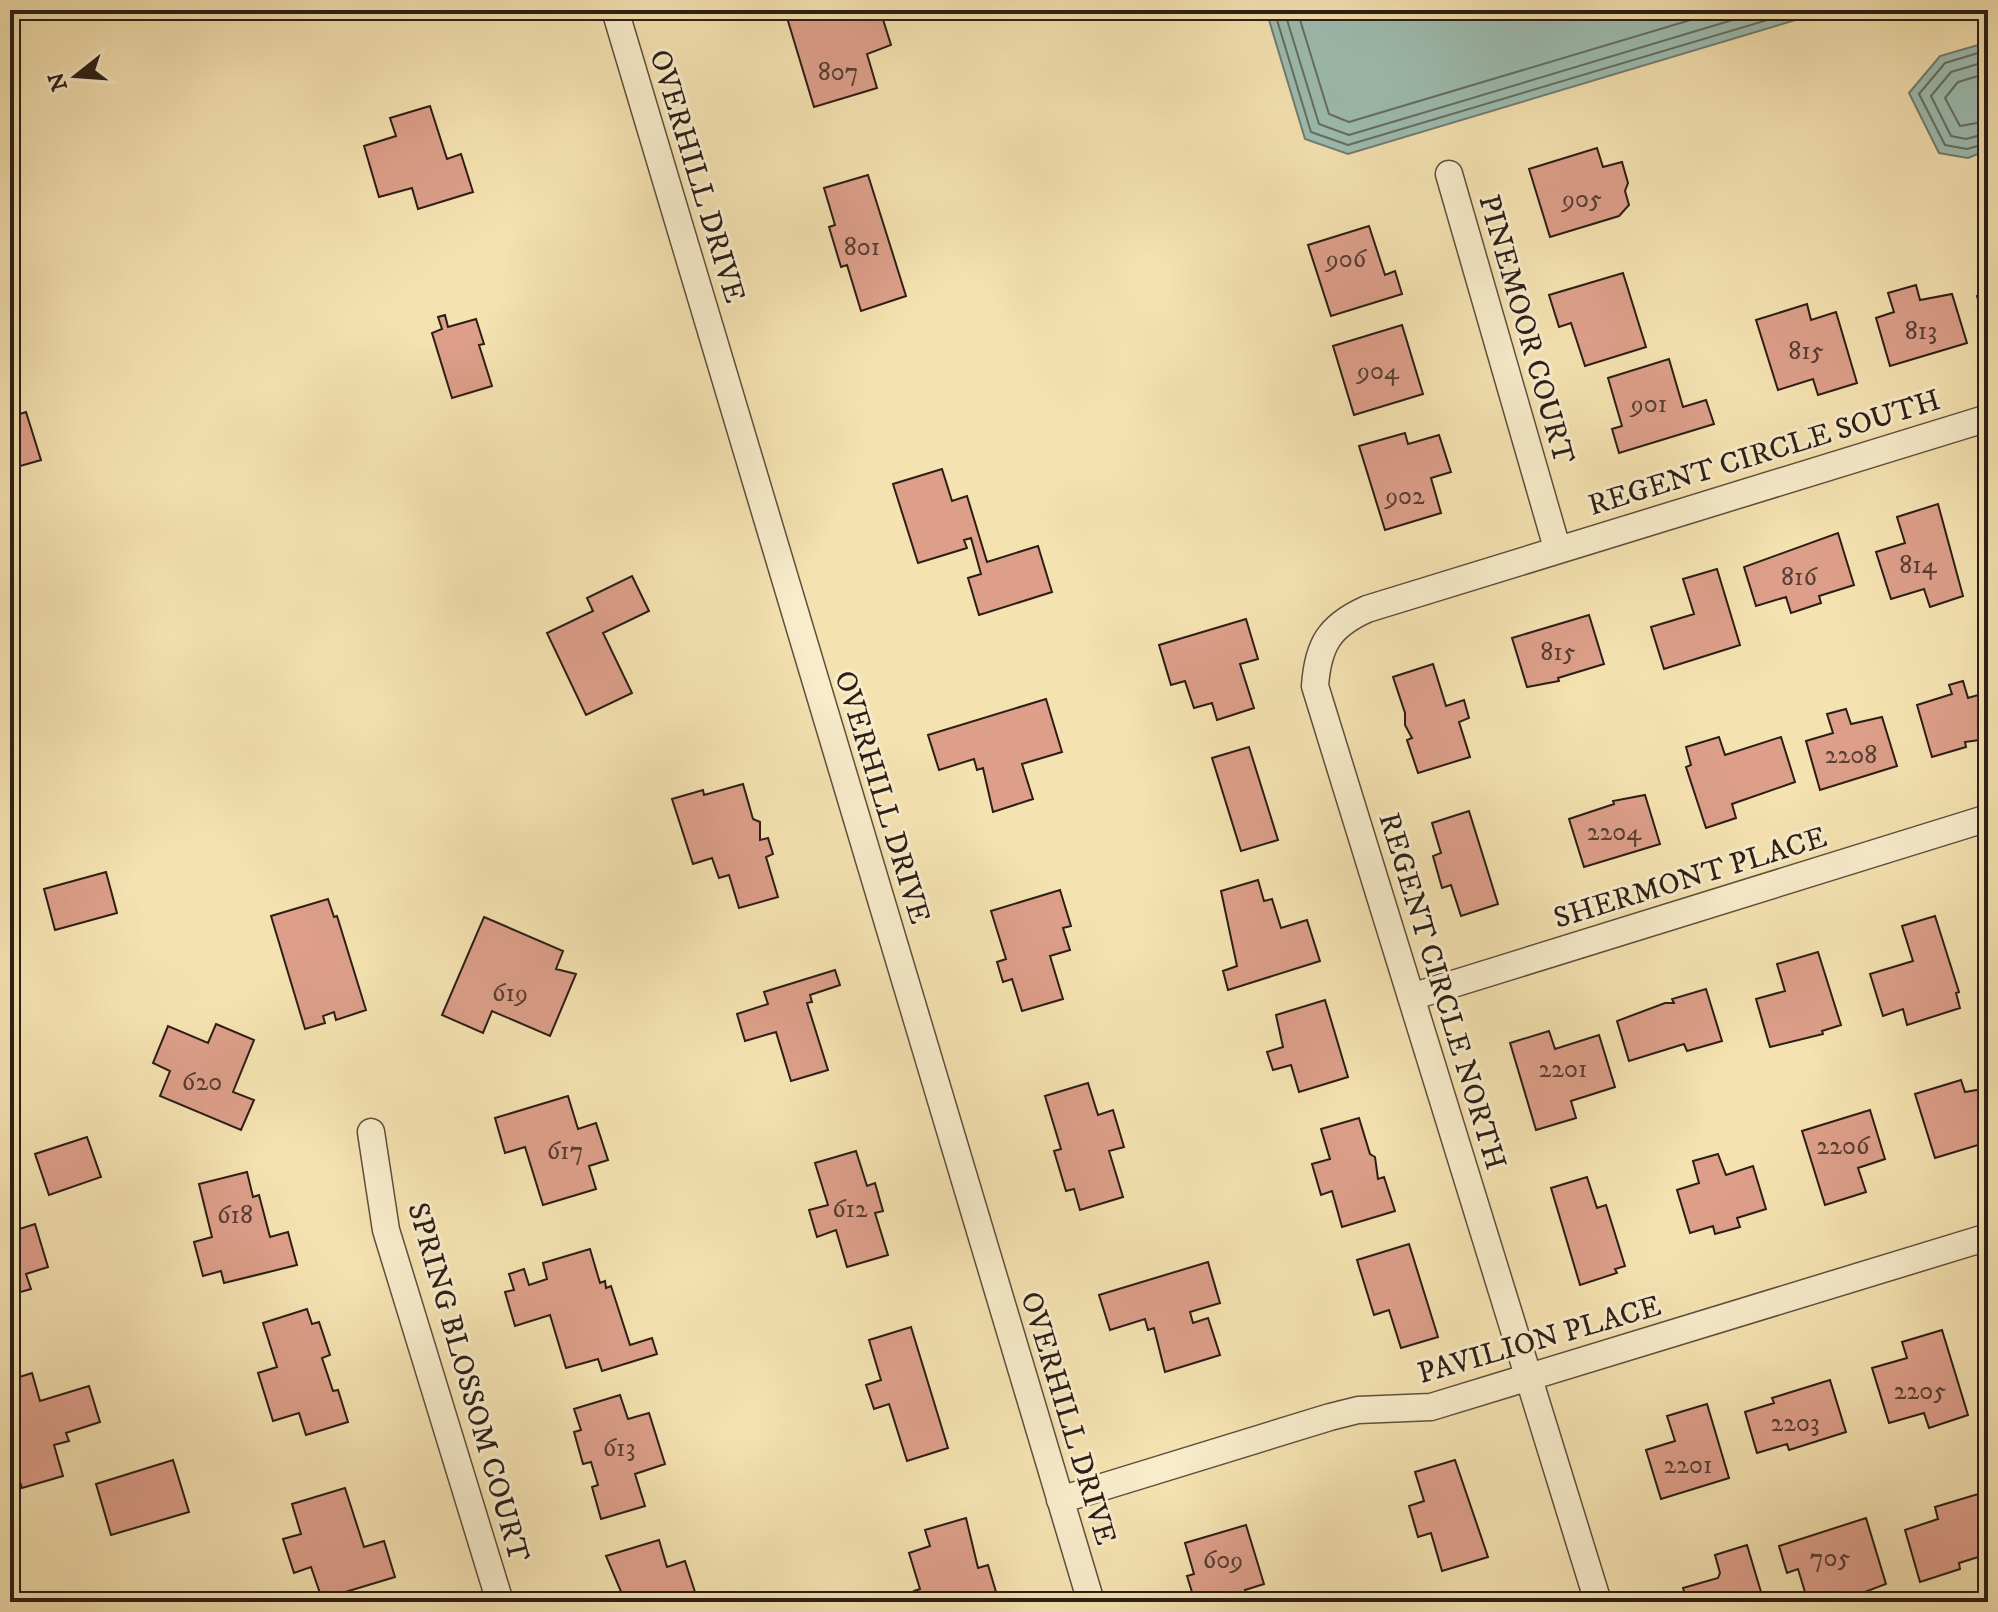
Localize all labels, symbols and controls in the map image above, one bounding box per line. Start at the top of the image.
north arrow [36,36,116,116]
street label: OVERHILL DRIVE [640,45,753,308]
house number: 807 [818,56,858,89]
text: N [43,69,74,94]
house number: 905 [1560,183,1602,216]
street label: PINEMOOR COURT [1469,191,1582,469]
house number: 801 [844,231,880,264]
house number: 906 [1324,243,1368,276]
house number: 813 [1905,315,1937,348]
house number: 815 [1788,335,1824,368]
house number: 904 [1355,355,1400,388]
street label: REGENT CIRCLE SOUTH [1584,382,1945,525]
house number: 901 [1629,388,1667,421]
house number: 902 [1383,480,1425,513]
house number: 814 [1899,549,1938,582]
house number: 816 [1781,561,1818,594]
house number: 815 [1540,636,1576,669]
street label: OVERHILL DRIVE [825,666,938,929]
house number: 2208 [1825,739,1877,772]
street label: REGENT CIRCLE NORTH [1370,808,1514,1175]
house number: 2204 [1587,816,1642,849]
street label: SHERMONT PLACE [1549,819,1831,938]
house number: 619 [492,977,528,1010]
house number: 2201 [1539,1053,1587,1086]
house number: 620 [182,1066,222,1099]
house number: 2206 [1816,1130,1871,1163]
house number: 617 [547,1135,583,1168]
house number: 612 [832,1193,868,1226]
street label: SPRING BLOSSOM COURT [398,1198,537,1567]
house number: 618 [217,1199,253,1232]
street label: OVERHILL DRIVE [1011,1287,1124,1550]
street label: PAVILION PLACE [1413,1288,1665,1393]
house number: 2205 [1894,1375,1946,1408]
house number: 2203 [1770,1407,1820,1440]
house number: 613 [603,1432,635,1465]
house number: 2201 [1664,1449,1712,1482]
house number: 705 [1810,1542,1850,1575]
house number: 609 [1203,1544,1243,1577]

